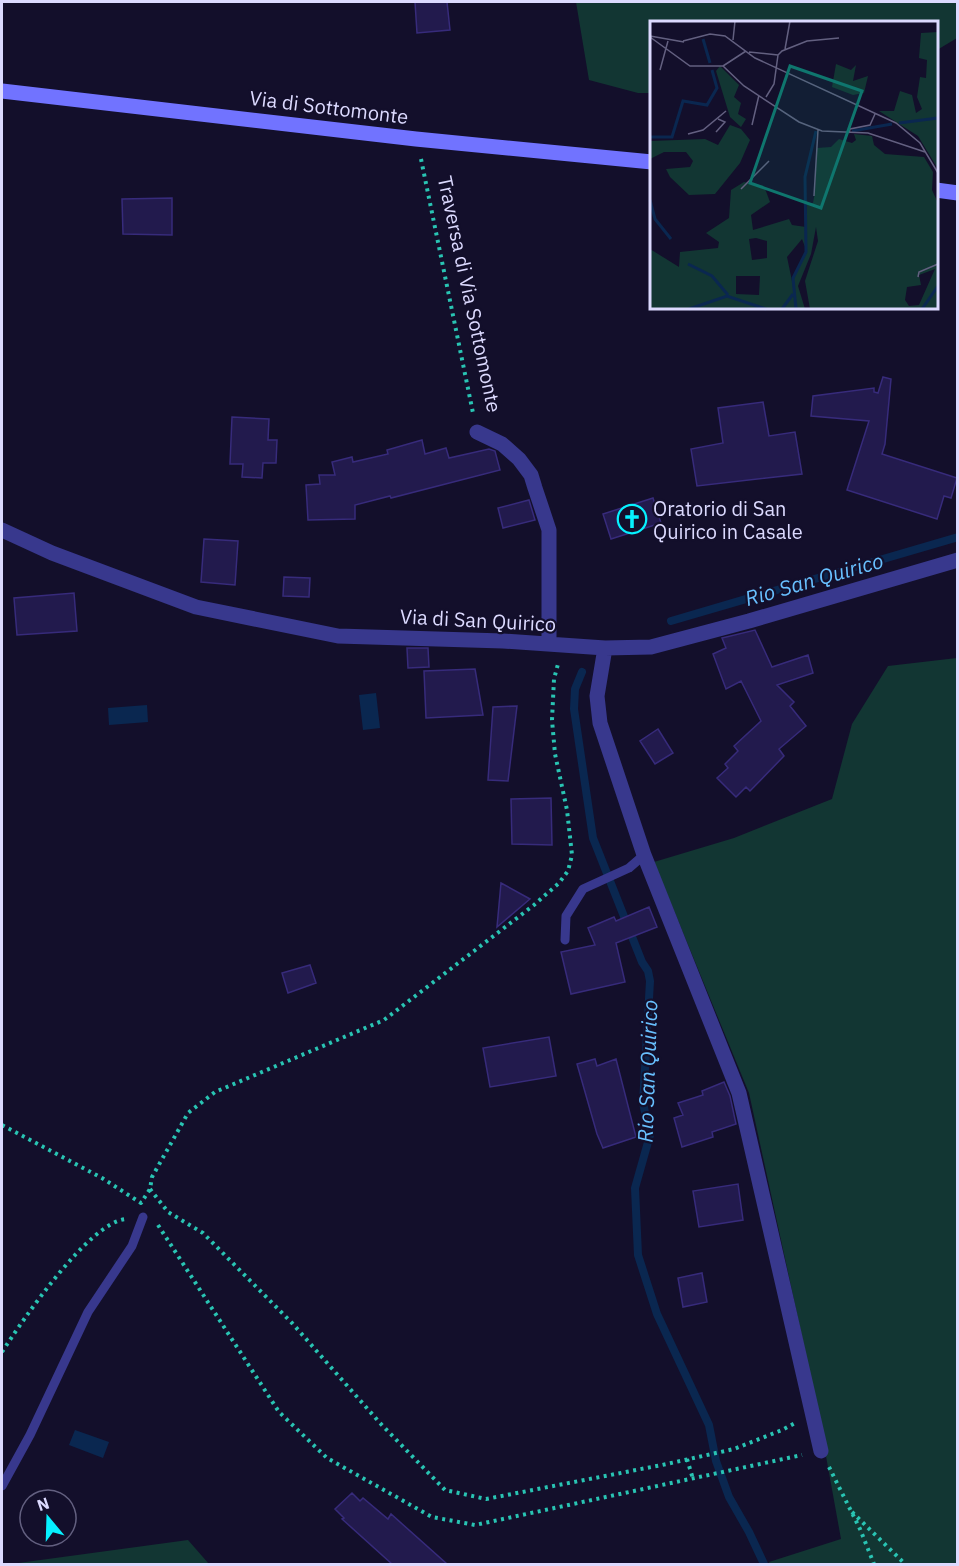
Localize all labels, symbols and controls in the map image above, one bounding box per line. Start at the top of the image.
inset map [650,21,938,309]
street label: Via di Sottomonte [248,84,410,130]
street label: Traversa di Via Sottomonte [432,173,508,415]
place label: Oratorio di San Quirico in Casale [653,495,803,545]
church icon: Oratorio di San Quirico in Casale [616,503,648,535]
water label: Rio San Quirico [742,546,886,612]
street label: Via di San Quirico [399,602,557,638]
water label: Rio San Quirico [631,999,663,1143]
north arrow [18,1488,78,1548]
text: N [34,1492,52,1515]

